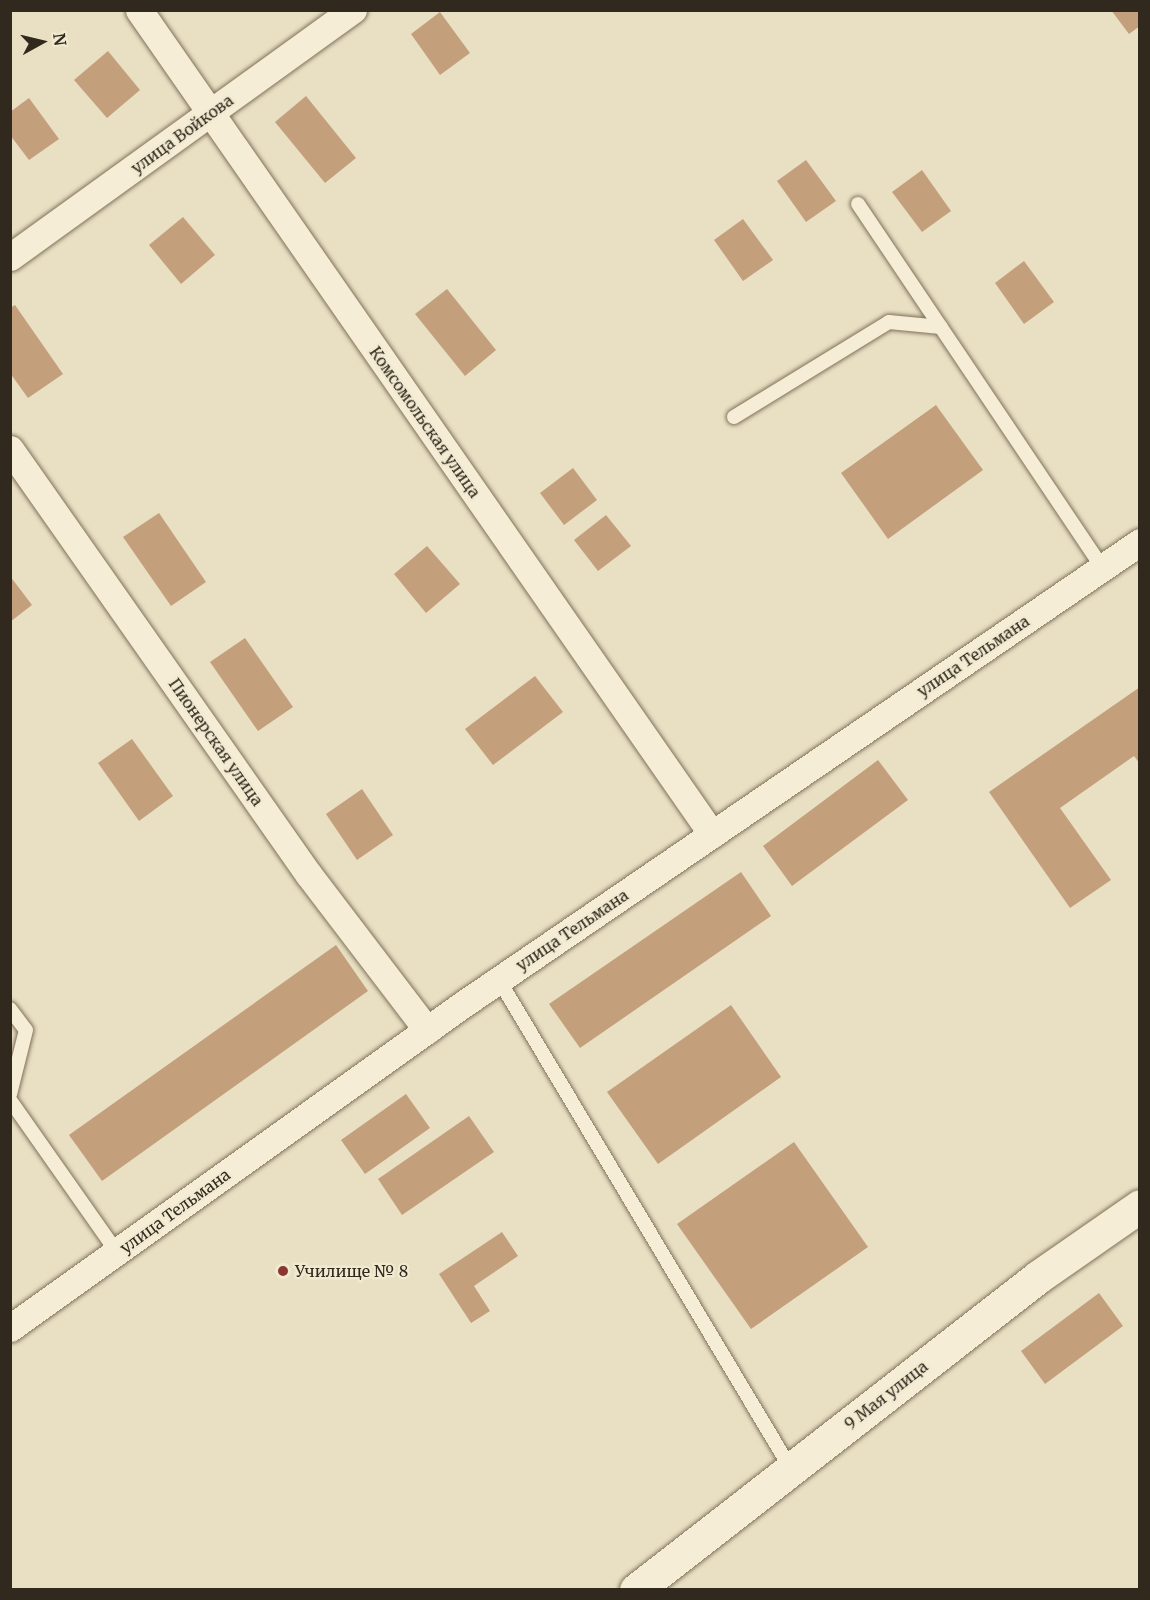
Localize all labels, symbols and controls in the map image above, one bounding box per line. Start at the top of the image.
north arrow [12,12,72,72]
text: N [49,32,71,47]
street label: улица Войкова [127,91,237,177]
street label: Комсомольская улица [366,343,484,501]
street label: улица Тельмана [913,611,1033,701]
street label: Пионерская улица [165,675,267,809]
street label: улица Тельмана [512,885,632,975]
street label: улица Тельмана [116,1165,234,1257]
place label: Училище № 8 [295,1261,408,1281]
marker: Училище № 8 [276,1264,290,1278]
street label: 9 Мая улица [841,1357,931,1433]

